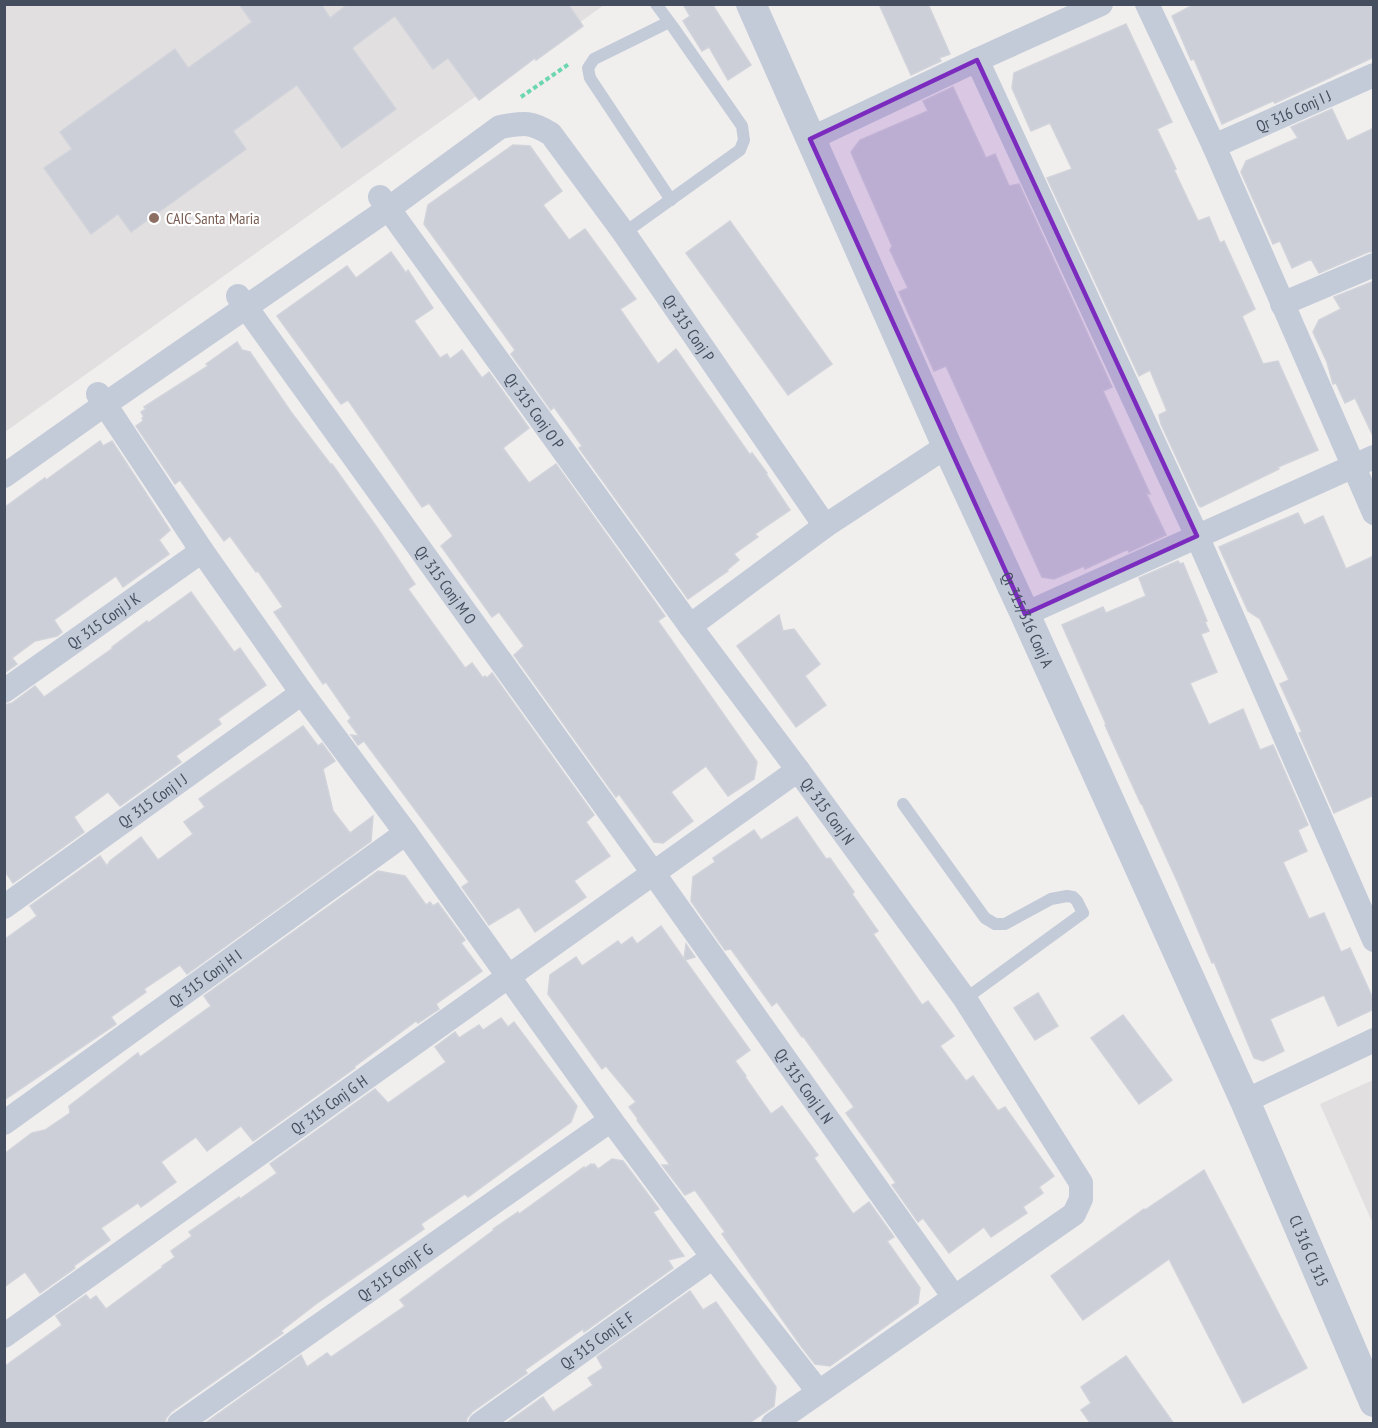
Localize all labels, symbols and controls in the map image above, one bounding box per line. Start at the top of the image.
street label: Qr 316 Conj I J [1253,85,1334,136]
place label: CAIC Santa Maria [166,208,260,228]
marker: CAIC Santa Maria [147,211,161,225]
street label: Qr 315 Conj P [659,291,719,365]
street label: Qr 315 Conj O P [501,369,569,453]
street label: Qr 315 Conj M O [411,542,481,628]
street label: Qr 315/316 Conj A [997,569,1058,671]
street label: Qr 315 Conj J K [63,588,144,653]
street label: Qr 315 Conj I J [114,769,191,832]
street label: Qr 315 Conj N [797,774,859,848]
street label: Qr 315 Conj H I [165,945,245,1011]
street label: Qr 315 Conj L N [771,1045,838,1127]
street label: Qr 315 Conj G H [287,1070,371,1138]
street label: Cl 316 Cl 315 [1285,1212,1333,1289]
street label: Qr 315 Conj F G [353,1239,436,1305]
street label: Qr 315 Conj E F [556,1307,638,1373]

